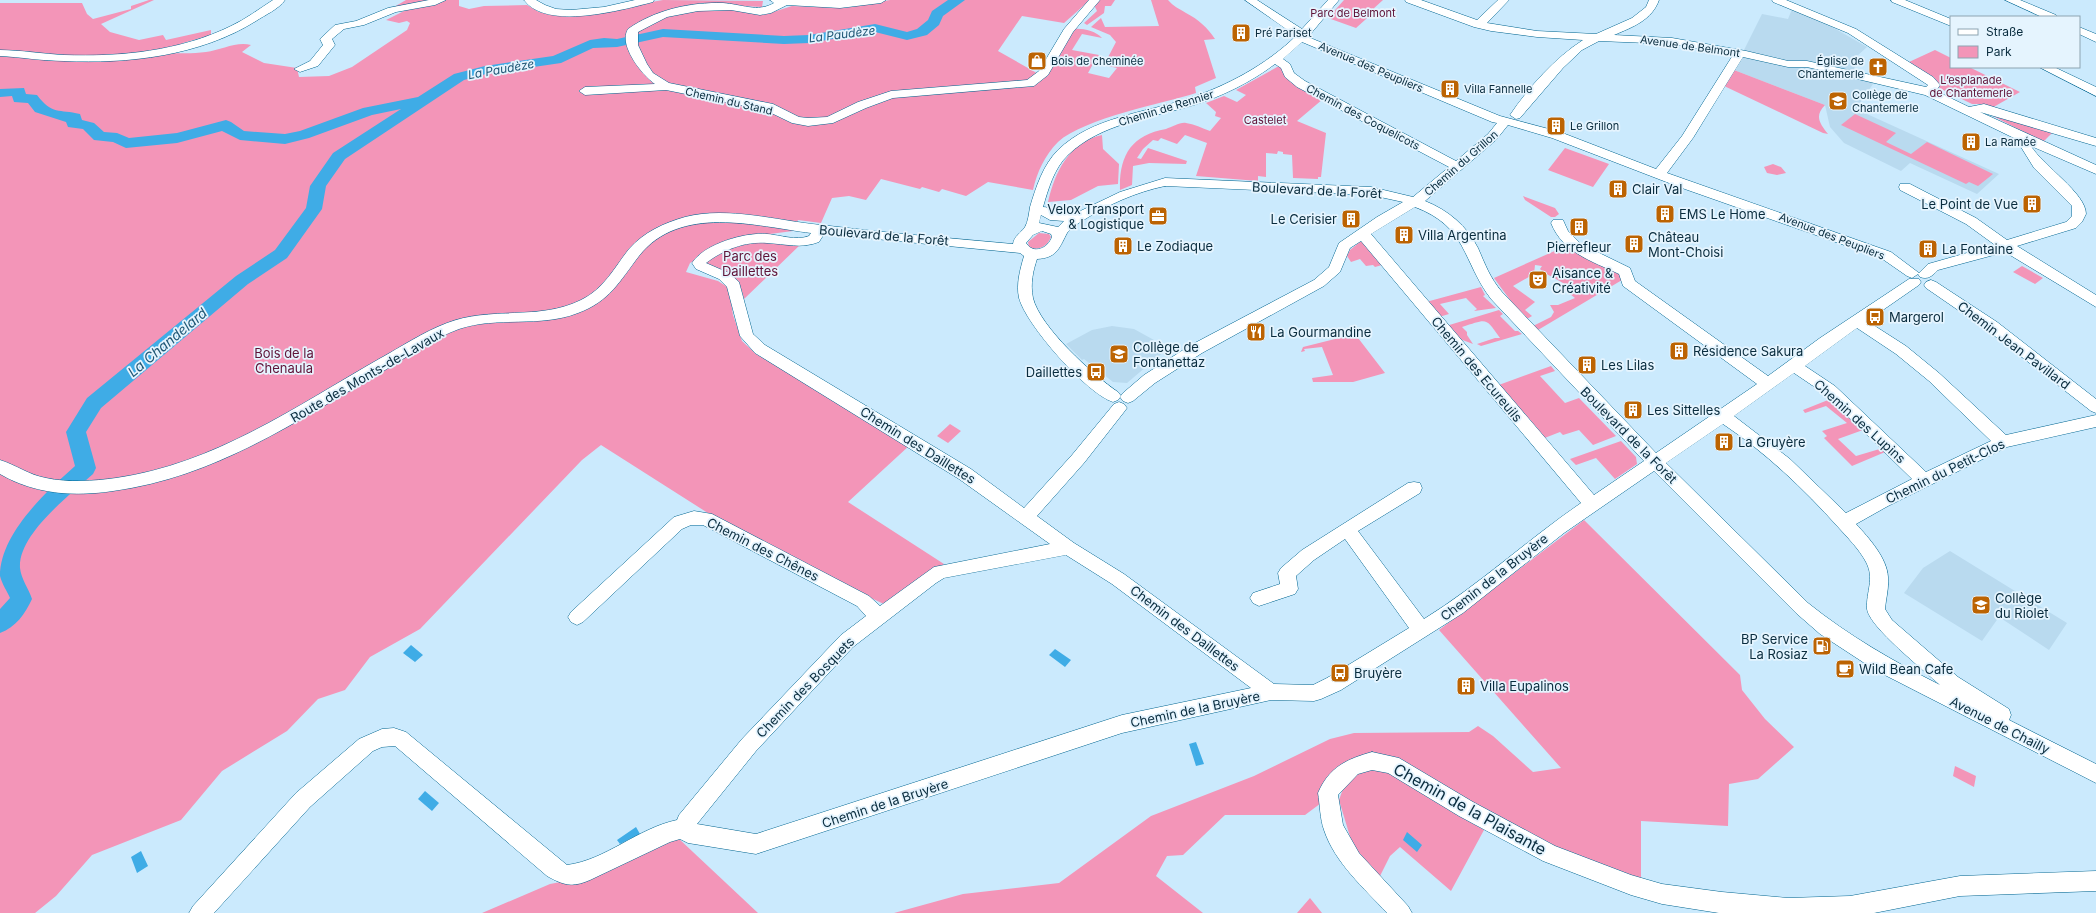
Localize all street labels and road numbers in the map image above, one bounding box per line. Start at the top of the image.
street label: Avenue de Belmont [1639,32,1741,60]
street label: Avenue des Peupliers [1317,39,1426,95]
street label: Chemin des Coquelicots [1304,81,1422,153]
street label: Chemin du Stand [684,84,774,118]
street label: Chemin de Rennier [1117,87,1215,129]
street label: Chemin du Grillon [1421,127,1501,199]
street label: Boulevard de la Forêt [1252,179,1382,201]
street label: Avenue des Peupliers [1777,209,1887,263]
street label: Boulevard de la Forêt [819,221,949,249]
street label: Chemin Jean Pavillard [1955,298,2073,392]
street label: Chemin des Ecureuils [1428,313,1526,425]
street label: Route des Monts-de-Lavaux [287,324,447,426]
street label: Chemin des Lupins [1811,376,1909,466]
street label: Boulevard de la Forêt [1577,383,1681,487]
street label: Chemin des Daillettes [857,403,979,487]
street label: Chemin du Petit-Clos [1883,435,2007,507]
street label: Chemin des Chênes [704,514,822,584]
street label: Chemin de la Bruyère [1437,530,1551,624]
street label: Chemin des Daillettes [1127,582,1243,674]
street label: Chemin des Bosquets [753,633,857,741]
street label: Chemin de la Bruyère [1129,687,1261,731]
street label: Avenue de Chailly [1947,693,2053,757]
street label: Chemin de la Plaisante [1390,759,1550,859]
street label: Chemin de la Bruyère [820,775,950,831]

